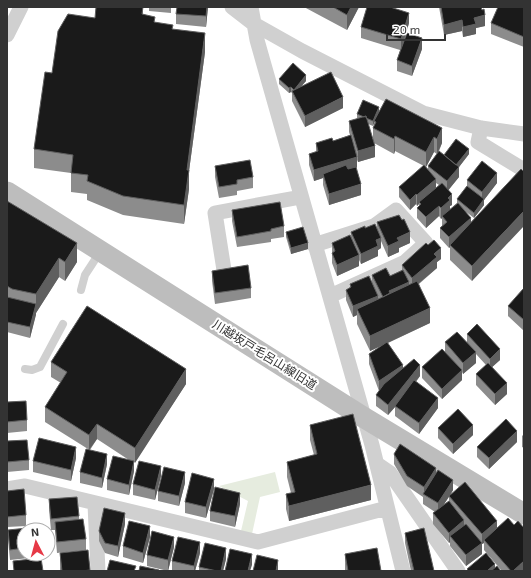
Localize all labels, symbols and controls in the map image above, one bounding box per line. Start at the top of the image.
scale bar [387,16,445,42]
text: 20 m [393,22,420,36]
street label: 川越坂戸毛呂山線旧道 [210,316,320,392]
north arrow [16,522,56,562]
text: N [30,525,40,538]

